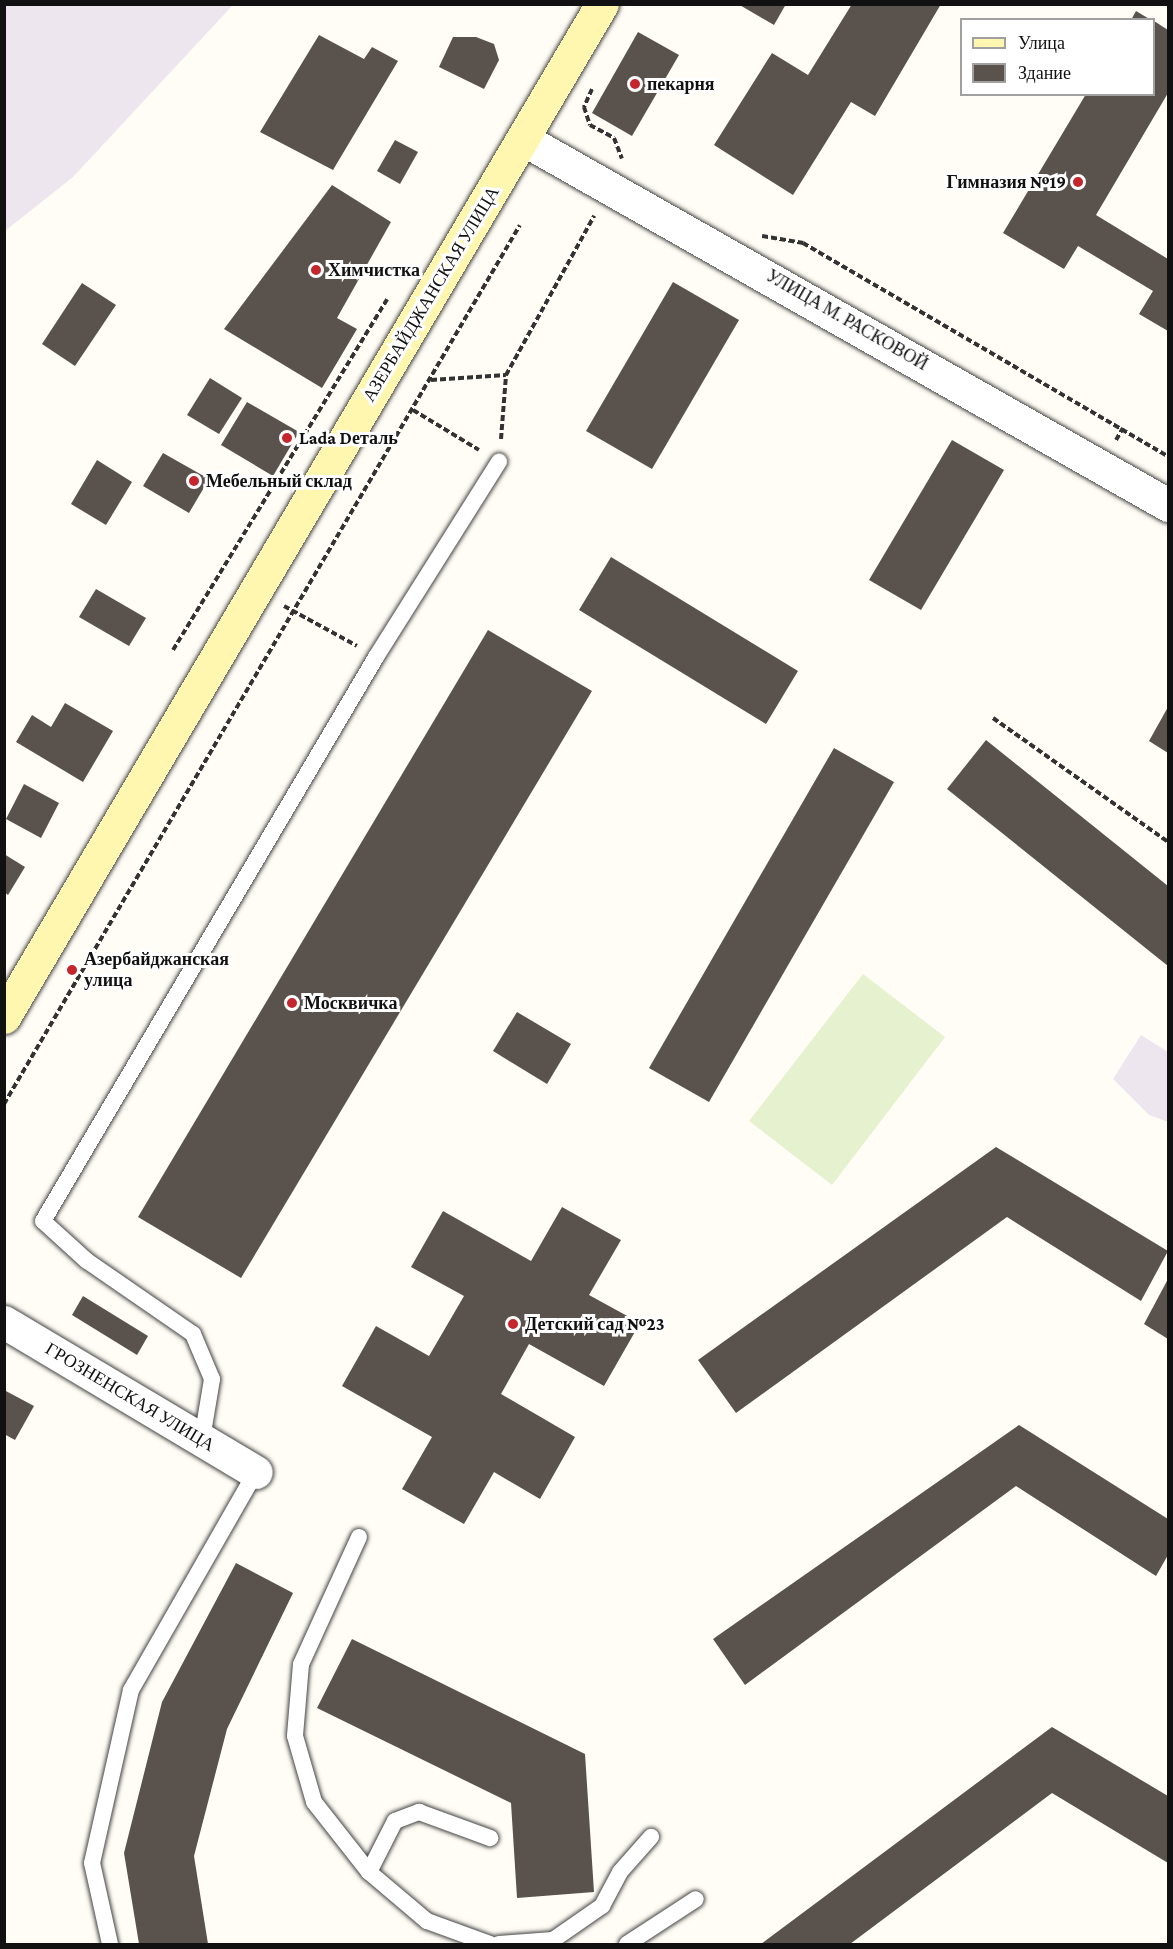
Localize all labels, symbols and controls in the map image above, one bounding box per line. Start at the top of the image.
legend [960,18,1155,96]
text: Улица [1018,33,1065,53]
text: Здание [1018,63,1071,83]
place label: пекарня [647,73,715,95]
marker: пекарня [628,77,642,91]
place label: Гимназия №19 [946,171,1066,193]
marker: Гимназия №19 [1071,175,1085,189]
street label: АЗЕРБАЙДЖАНСКАЯ УЛИЦА [358,182,504,406]
place label: Химчистка [328,259,420,281]
marker: Химчистка [309,263,323,277]
street label: УЛИЦА М. РАСКОВОЙ [762,265,932,375]
place label: Lada Dеталь [299,427,398,449]
marker: Lada Dеталь [280,431,294,445]
place label: Мебельный склад [206,470,352,492]
marker: Мебельный склад [187,474,201,488]
place label: Азербайджанская улица [84,949,229,992]
marker: Азербайджанская улица [65,963,79,977]
place label: Москвичка [304,992,397,1014]
marker: Москвичка [285,996,299,1010]
place label: Детский сад №23 [525,1313,664,1335]
marker: Детский сад №23 [506,1317,520,1331]
street label: ГРОЗНЕНСКАЯ УЛИЦА [41,1338,219,1456]

